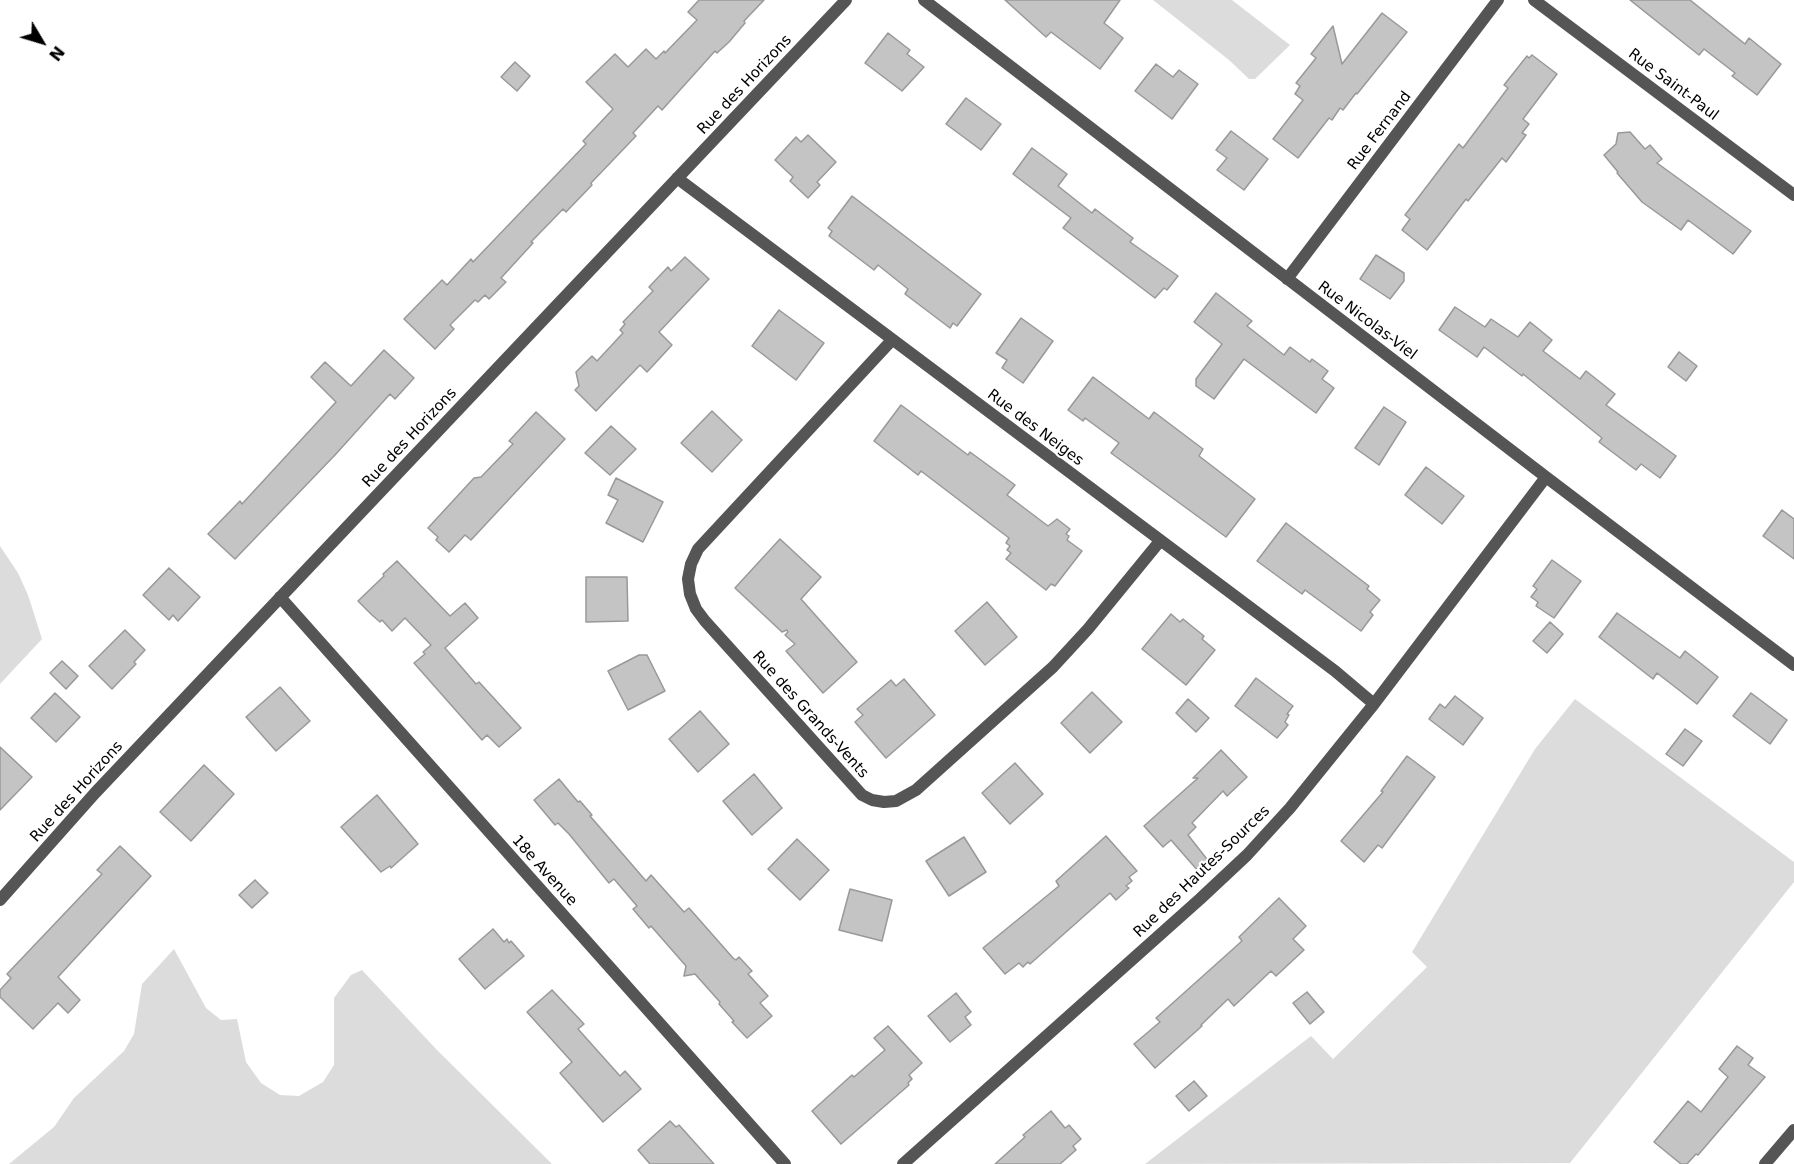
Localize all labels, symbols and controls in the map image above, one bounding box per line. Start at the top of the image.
north arrow [12,12,72,72]
street label: Rue des Horizons [694,31,796,139]
text: N [45,42,68,65]
street label: Rue Saint-Paul [1624,45,1722,125]
street label: Rue Fernand [1345,88,1415,174]
street label: Rue Nicolas-Viel [1314,278,1420,364]
street label: Rue des Horizons [359,384,461,492]
street label: Rue des Neiges [983,386,1087,470]
street label: Rue des Grands-Vents [748,648,872,782]
street label: Rue des Horizons [27,738,127,846]
street label: Rue des Hautes-Sources [1130,802,1274,942]
street label: 18e Avenue [508,832,580,910]

